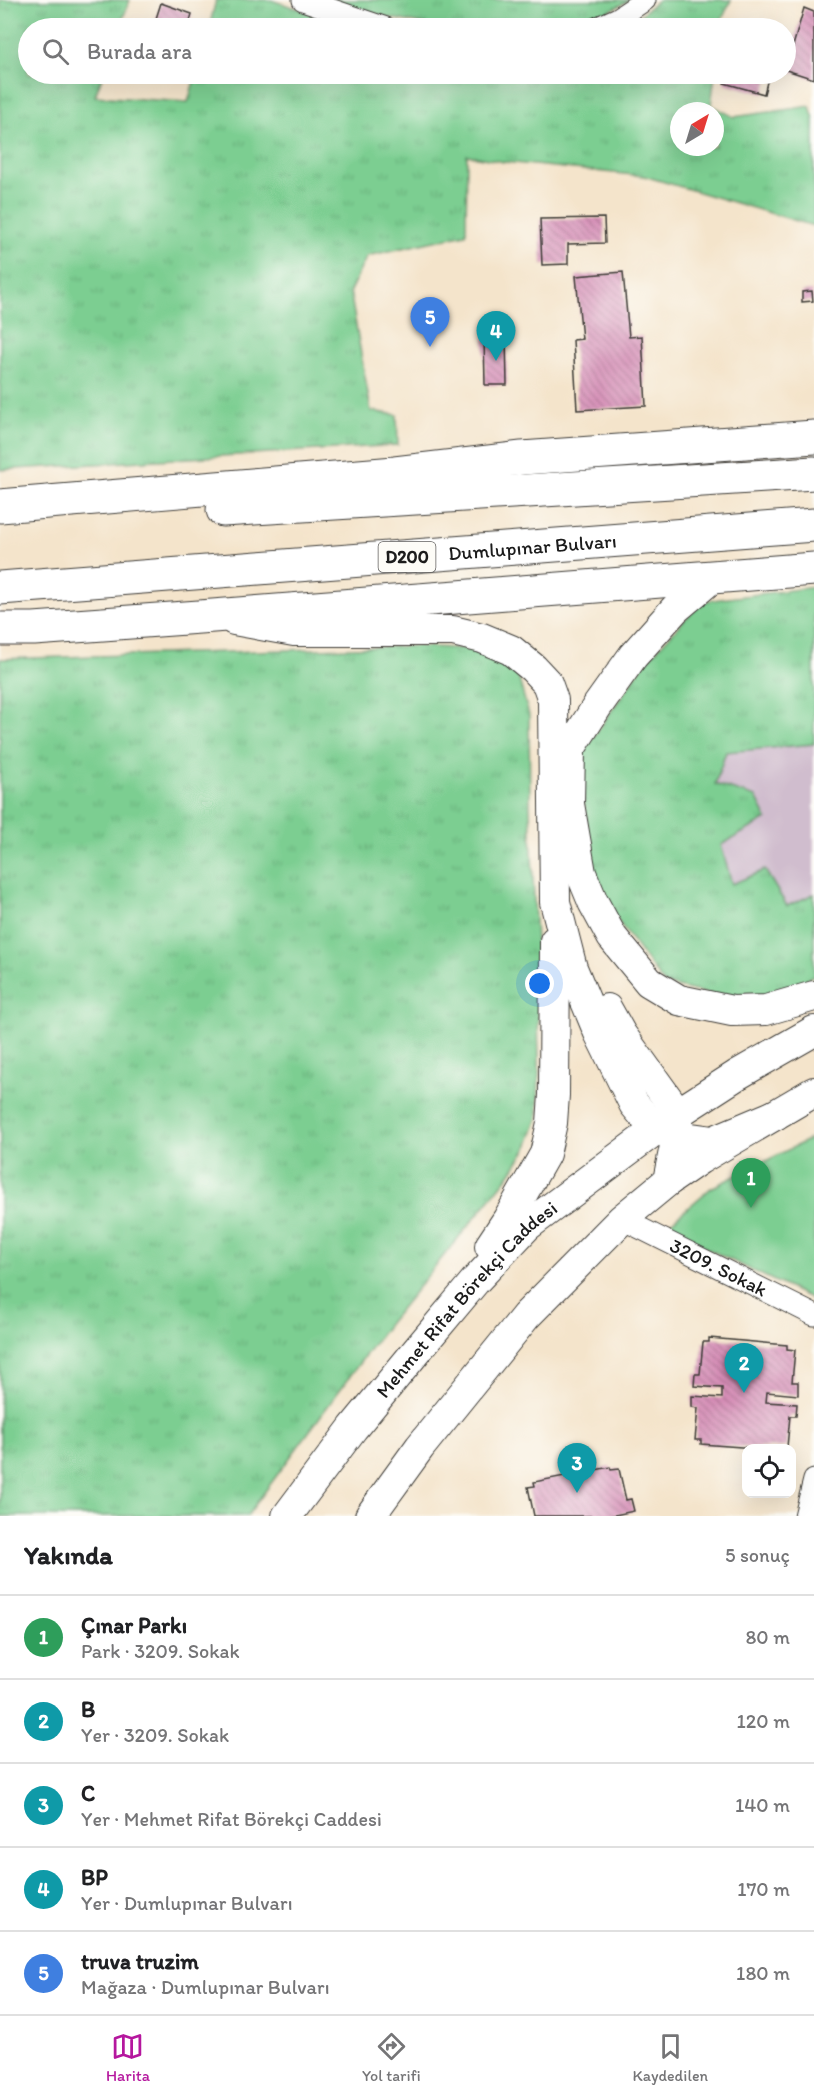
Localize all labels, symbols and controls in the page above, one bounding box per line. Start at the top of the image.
search box [18,18,796,84]
icon: search [39,35,72,68]
text: Burada ara [87,38,192,65]
north arrow [670,102,724,156]
pin: 5 [410,298,450,347]
pin: 4 [476,312,516,361]
street label: Dumlupınar Bulvarı [447,528,618,565]
road number: D200 [378,542,436,572]
your location [525,969,554,998]
pin: 1 [732,1158,771,1208]
street label: Mehmet Rifat Börekçi Caddesi [371,1196,562,1403]
street label: 3209. Sokak [666,1233,771,1302]
pin: 2 [724,1344,764,1393]
pin: 3 [558,1444,596,1493]
map controls [742,1444,796,1498]
button: locate [742,1444,796,1498]
text: Yakında [24,1539,113,1571]
text: 5 sonuç [725,1543,790,1567]
text: Çınar Parkı [81,1612,187,1639]
text: 1 [39,1625,48,1649]
text: 80 m [745,1625,790,1649]
text: Park · 3209. Sokak [81,1639,240,1663]
text: B [81,1696,95,1723]
text: 2 [38,1709,49,1733]
text: 120 m [737,1709,790,1733]
text: Yer · 3209. Sokak [81,1723,229,1747]
text: C [81,1780,95,1807]
text: 3 [38,1793,49,1817]
text: 140 m [735,1793,790,1817]
text: Yer · Mehmet Rifat Börekçi Caddesi [81,1807,382,1831]
text: BP [81,1864,108,1891]
text: 4 [37,1877,50,1901]
text: 170 m [737,1877,790,1901]
text: Yer · Dumlupınar Bulvarı [81,1891,293,1915]
text: truva truzim [81,1948,199,1975]
text: 5 [38,1961,49,1985]
text: 180 m [736,1961,790,1985]
text: Mağaza · Dumlupınar Bulvarı [81,1975,330,1999]
tab: Harita [106,2030,150,2085]
tab: Yol tarifi [362,2030,421,2085]
tab: Kaydedilen [633,2030,708,2085]

